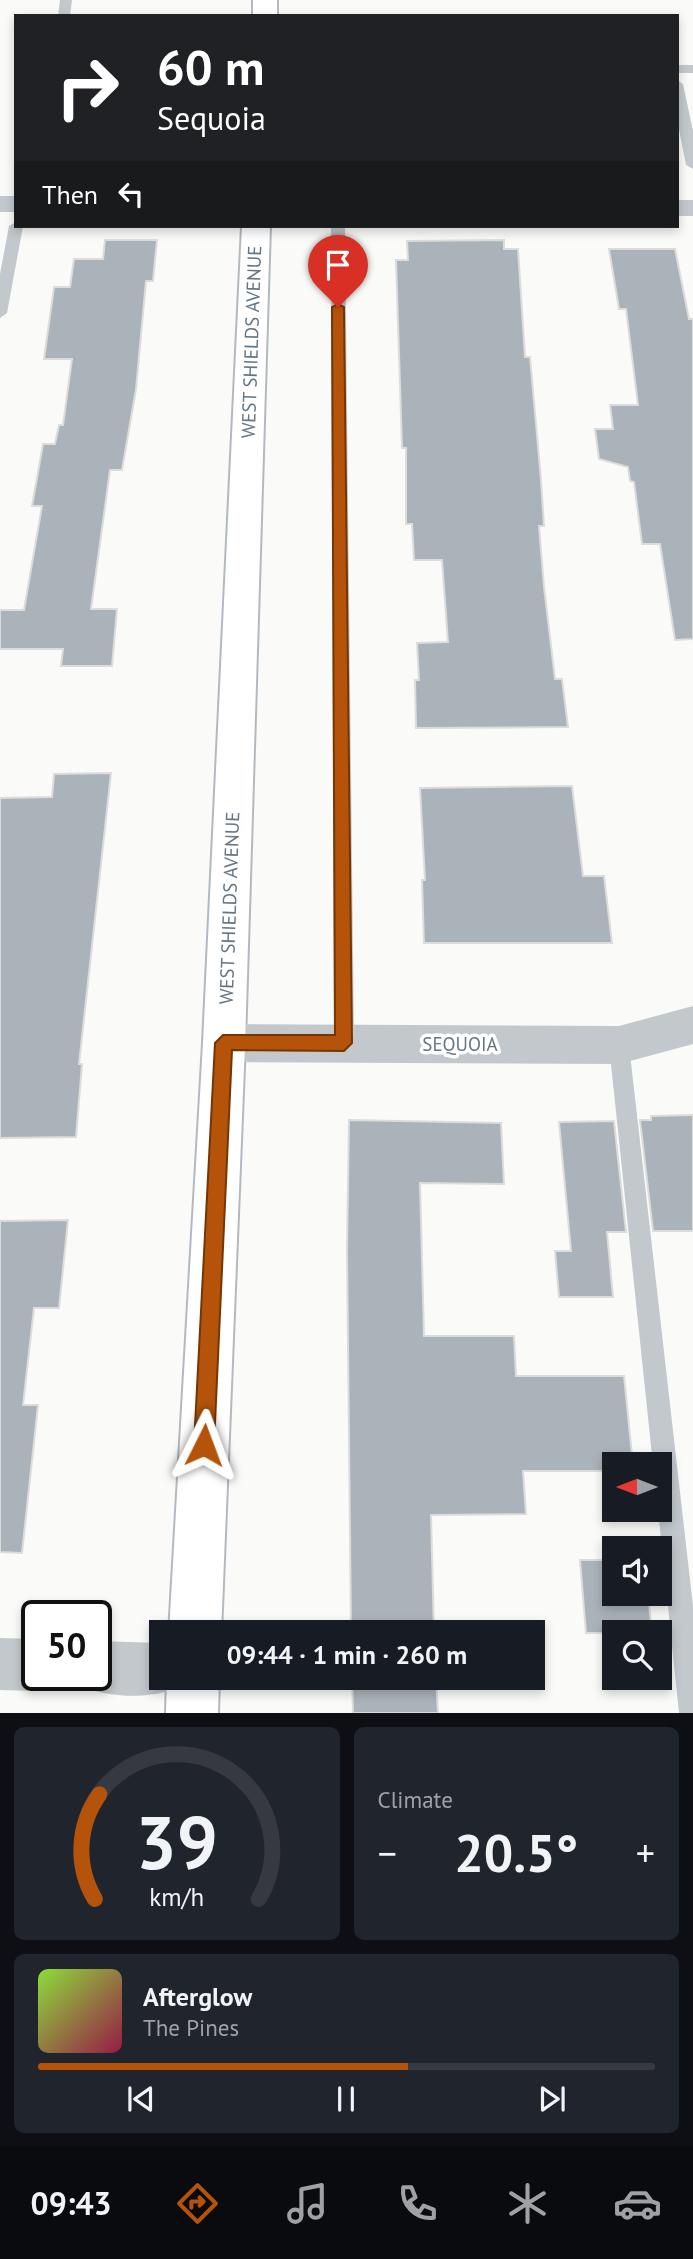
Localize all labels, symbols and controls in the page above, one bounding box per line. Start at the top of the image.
text: 60 m [157,35,264,99]
icon: right [42,42,133,133]
text: Sequoia [157,97,266,139]
icon: left [112,175,150,213]
text: Then [42,178,98,211]
pin [308,235,368,307]
street label: WEST SHIELDS AVENUE [236,245,266,439]
icon: arrive [319,246,357,284]
street label: WEST SHIELDS AVENUE [214,811,244,1005]
street label: SEQUOIA [422,1032,498,1056]
position arrow [167,1408,241,1482]
north arrow [602,1452,672,1522]
map controls [602,1452,672,1690]
button: sound [602,1536,672,1606]
speed limit sign: 50 [21,1600,112,1691]
button: search [602,1620,672,1690]
text: 09:44 · 1 min · 260 m [227,1638,467,1671]
text: Climate [378,1785,453,1814]
text: 39 [135,1796,218,1890]
text: 20.5° [454,1819,578,1886]
text: − [378,1828,397,1877]
text: + [636,1828,655,1877]
text: km/h [149,1881,204,1913]
text: Afterglow [143,1980,252,2013]
text: The Pines [143,2013,239,2042]
icon: previous [122,2080,160,2118]
icon: pause [327,2080,365,2118]
icon: next [533,2080,571,2118]
icon: directions [173,2179,222,2228]
icon: music [283,2179,332,2228]
icon: phone [393,2179,442,2228]
icon: climate [503,2179,552,2228]
icon: car [613,2179,662,2228]
text: 09:43 [31,2182,112,2224]

